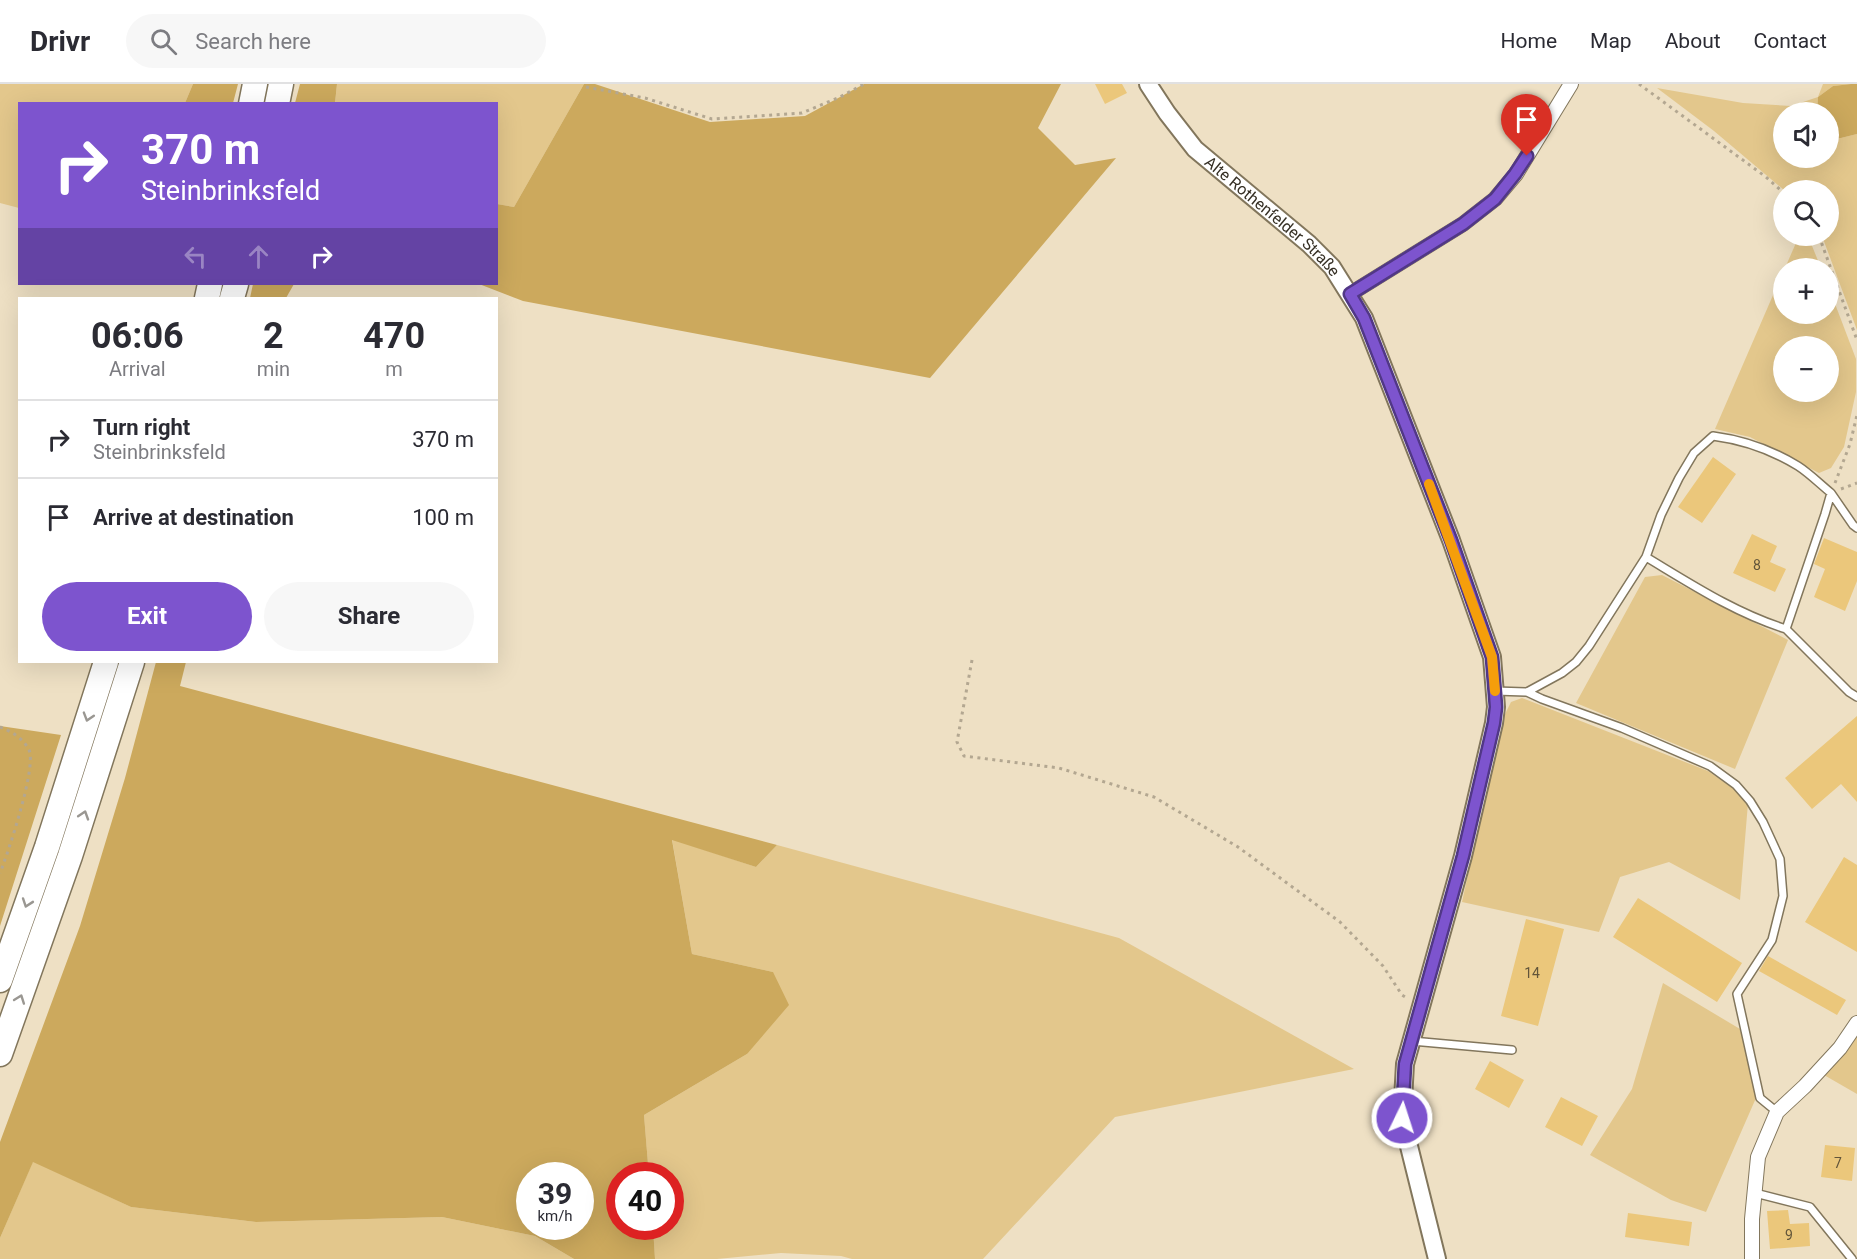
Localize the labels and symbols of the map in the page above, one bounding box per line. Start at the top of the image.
pin [1501,94,1552,156]
street label: Alte Rothenfelder Straße [1201,152,1345,279]
house number: 8 [1753,557,1761,573]
one-way arrow [83,711,95,722]
one-way arrow [76,810,89,821]
one-way arrow [22,897,35,908]
house number: 14 [1524,965,1540,981]
one-way arrow [12,994,25,1005]
position arrow [1370,1086,1434,1150]
house number: 7 [1834,1155,1842,1171]
speed limit sign: 40 [606,1162,684,1240]
house number: 9 [1785,1227,1793,1243]

